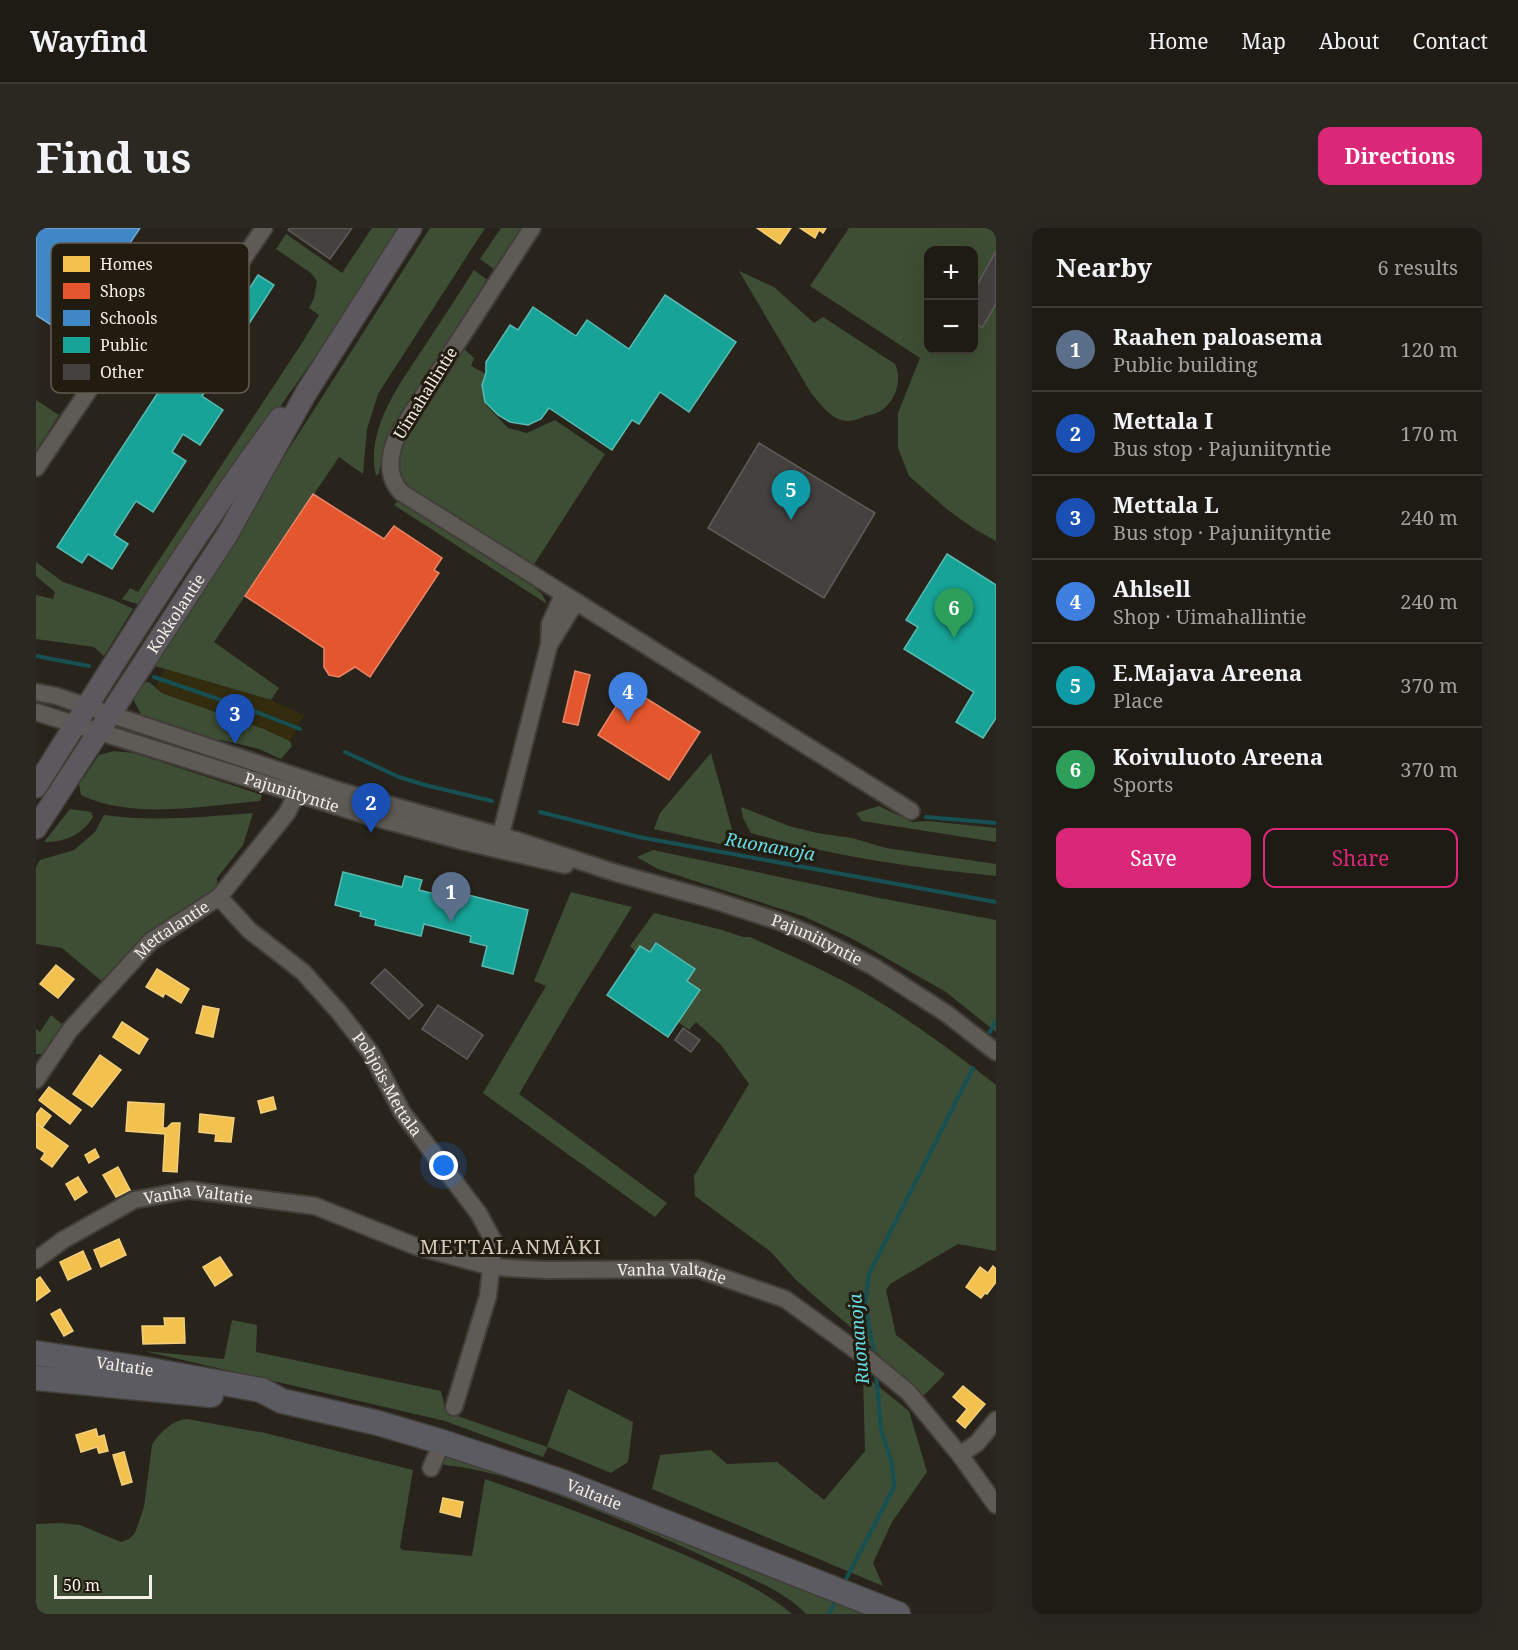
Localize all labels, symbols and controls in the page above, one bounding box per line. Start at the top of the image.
text: Wayfind [30,22,148,60]
text: Home [1149,27,1209,55]
text: Map [1242,27,1286,55]
text: About [1319,27,1380,55]
text: Contact [1413,27,1488,55]
button: Directions [1318,127,1482,185]
text: Find us [36,128,191,185]
legend [51,243,249,393]
map controls [924,246,978,354]
button: + [924,246,978,300]
text: Nearby [1056,249,1152,285]
text: Homes [100,253,153,275]
text: 6 results [1378,254,1458,281]
text: Shops [100,280,145,302]
button: − [924,300,978,354]
text: Schools [100,307,157,329]
text: Raahen paloasema [1113,321,1323,351]
text: Public [100,334,148,356]
text: 1 [1070,336,1081,363]
text: 120 m [1400,336,1458,363]
street label: Uimahallintie [388,343,462,443]
text: Public building [1113,351,1258,378]
text: Other [100,361,144,383]
text: Mettala I [1113,405,1213,435]
text: 2 [1070,420,1081,447]
text: 170 m [1400,420,1458,447]
text: Bus stop · Pajuniityntie [1113,435,1331,462]
pin: 5 [772,470,810,520]
text: Mettala L [1113,489,1219,519]
text: 3 [1070,504,1081,531]
text: 240 m [1400,504,1458,531]
text: Bus stop · Pajuniityntie [1113,519,1331,546]
street label: Kokkolantie [142,569,210,658]
text: Ahlsell [1113,573,1191,603]
pin: 6 [934,588,974,638]
text: 4 [1070,588,1081,615]
text: 240 m [1400,588,1458,615]
text: Shop · Uimahallintie [1113,603,1307,630]
text: E.Majava Areena [1113,657,1302,687]
pin: 4 [608,672,648,722]
text: 5 [1070,672,1081,699]
text: 370 m [1400,672,1458,699]
text: Place [1113,687,1163,714]
pin: 3 [216,694,254,744]
text: Koivuluoto Areena [1113,741,1323,771]
text: 6 [1070,756,1081,783]
text: 370 m [1400,756,1458,783]
street label: Pajuniityntie [241,767,342,817]
text: Sports [1113,771,1173,798]
pin: 2 [352,784,390,833]
water label: Ruonanoja [722,826,818,866]
button: Save [1056,828,1251,888]
button: Share [1263,828,1458,888]
pin: 1 [432,872,470,922]
street label: Mettalantie [129,895,213,964]
street label: Pajuniityntie [769,909,867,970]
street label: Pohjois-Mettala [348,1027,427,1141]
your location [429,1151,458,1180]
street label: Vanha Valtatie [142,1179,254,1209]
district label: METTALANMÄKI [420,1233,602,1260]
street label: Vanha Valtatie [617,1258,730,1289]
water label: Ruonanoja [842,1292,874,1386]
street label: Valtatie [95,1351,156,1381]
street label: Valtatie [563,1473,625,1515]
scale bar [54,1572,152,1600]
text: 50 m [63,1574,100,1596]

